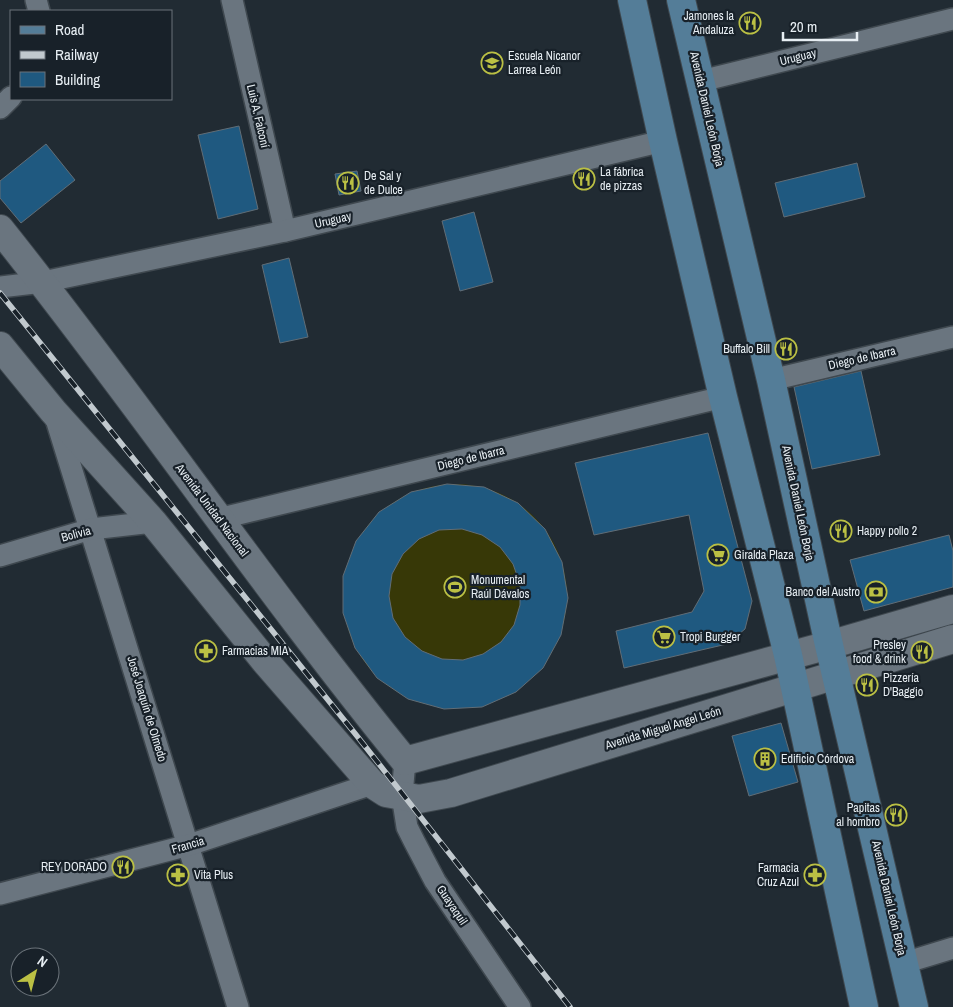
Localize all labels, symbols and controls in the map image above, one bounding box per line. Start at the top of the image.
place label: Jamones la Andaluza [684,8,735,38]
legend [10,10,172,100]
scale bar [783,10,857,42]
restaurant icon: Jamones la Andaluza [738,11,762,35]
text: 20 m [790,16,817,37]
text: Road [55,19,84,40]
text: Railway [55,44,100,65]
street label: Uruguay [778,45,818,69]
place label: Escuela Nicanor Larrea León [508,48,581,78]
street label: Avenida Daniel León Borja [686,49,728,169]
school or university icon: Escuela Nicanor Larrea León [480,51,504,75]
text: Building [55,69,100,90]
street label: Luis A. Falconí [243,83,273,150]
place label: La fábrica de pizzas [600,164,644,194]
restaurant icon: La fábrica de pizzas [572,167,596,191]
place label: De Sal y de Dulce [364,168,403,198]
restaurant icon: De Sal y de Dulce [336,171,360,195]
street label: Uruguay [313,208,353,232]
restaurant icon: Buffalo Bill [774,337,798,361]
place label: Buffalo Bill [723,341,770,357]
street label: Diego de Ibarra [827,342,898,373]
street label: Diego de Ibarra [436,442,507,474]
street label: Avenida Daniel León Borja [778,443,818,563]
street label: Avenida Unidad Nacional [171,460,252,560]
restaurant icon: Happy pollo 2 [829,519,853,543]
street label: Bolivia [59,522,93,546]
place label: Happy pollo 2 [857,523,917,539]
supermarket icon: Giralda Plaza [706,543,730,567]
place label: Giralda Plaza [734,547,794,563]
place label: Monumental Raúl Dávalos [471,572,530,602]
sports icon: Monumental Raúl Dávalos [443,575,467,599]
bank icon: Banco del Austro [864,580,888,604]
place label: Banco del Austro [786,584,860,600]
supermarket icon: Tropi Burgger [652,625,676,649]
place label: Tropi Burgger [680,629,741,645]
place label: Presley food & drink [853,637,906,667]
pharmacy icon: Farmacias MIA [194,639,218,663]
restaurant icon: Presley food & drink [910,640,934,664]
place label: Farmacias MIA [222,643,289,659]
street label: José Joaquín de Olmedo [123,654,171,764]
place label: Pizzería D'Baggio [883,670,923,700]
restaurant icon: Pizzería D'Baggio [855,673,879,697]
street label: Avenida Miguel Angel León [602,703,723,754]
building icon: Edificio Córdova [753,747,777,771]
place label: Edificio Córdova [781,751,855,767]
place label: Papitas al hombro [836,800,880,830]
restaurant icon: Papitas al hombro [884,803,908,827]
street label: Francia [170,833,207,857]
street label: Avenida Daniel León Borja [868,838,910,958]
restaurant icon: REY DORADO [111,855,135,879]
place label: REY DORADO [41,859,107,875]
place label: Farmacia Cruz Azul [757,860,800,890]
pharmacy icon: Vita Plus [166,863,190,887]
pharmacy icon: Farmacia Cruz Azul [803,863,827,887]
place label: Vita Plus [194,867,233,883]
street label: Guayaquil [433,882,471,928]
north arrow [10,947,60,997]
text: N [34,952,51,971]

